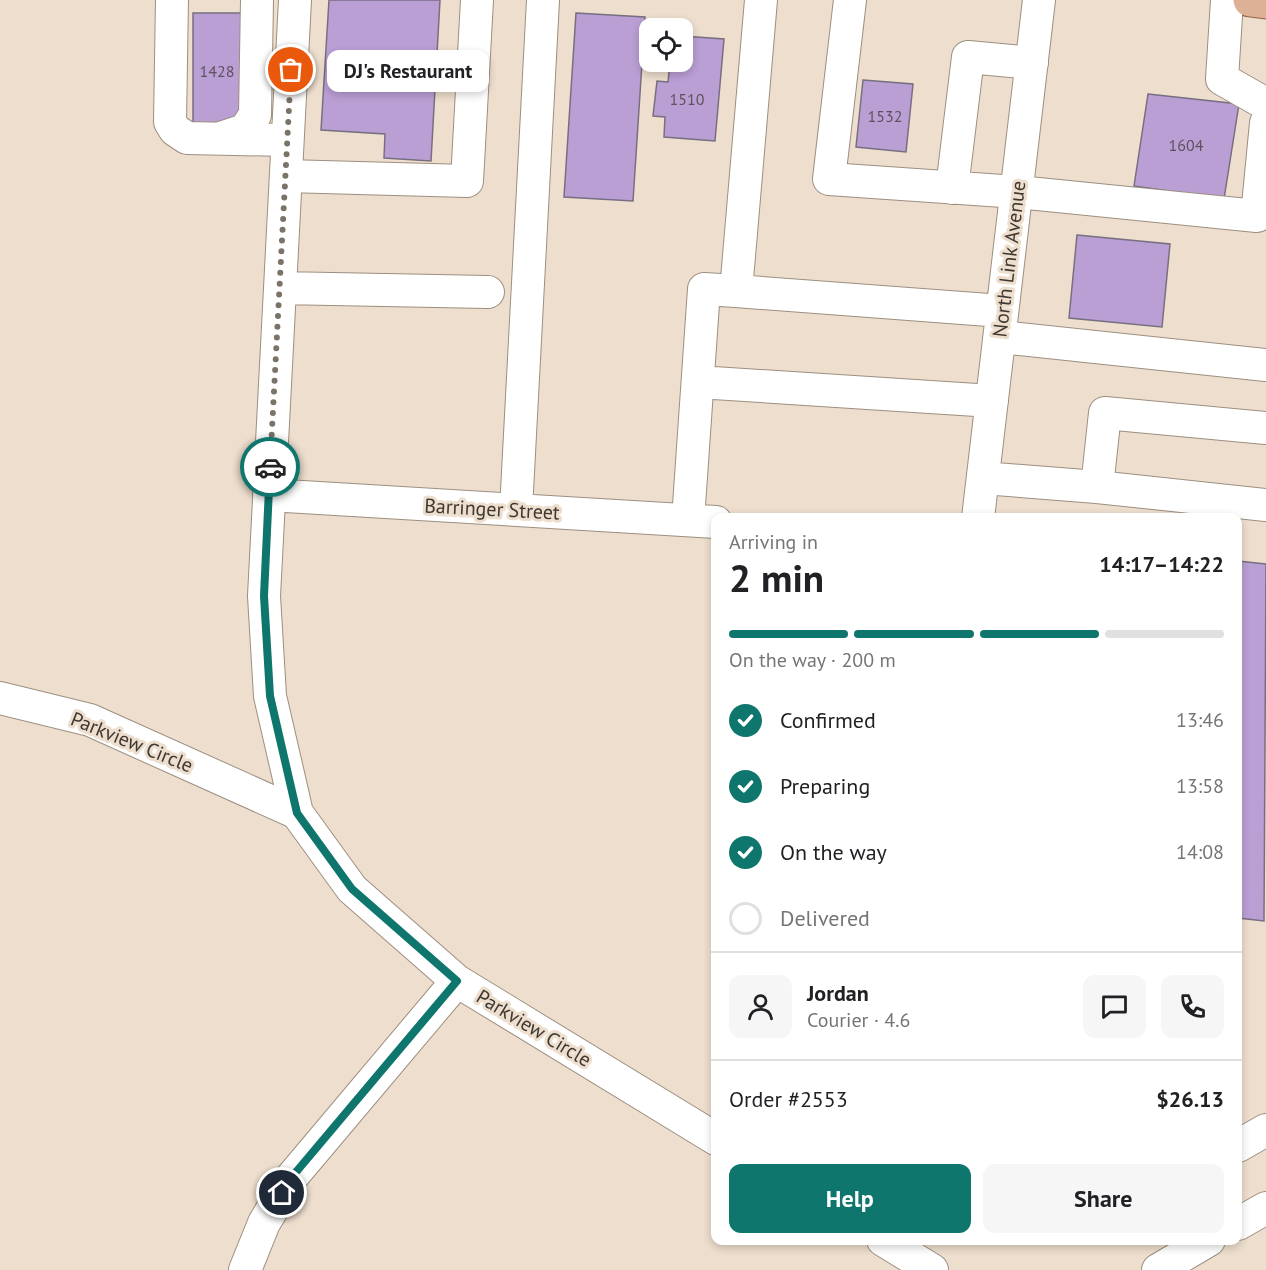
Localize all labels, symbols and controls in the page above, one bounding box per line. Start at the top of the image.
map controls [639,18,693,72]
button: locate [639,18,693,72]
pin [265,44,316,95]
callout: DJ's Restaurant [327,49,489,91]
icon: bag [274,53,307,86]
text: DJ's Restaurant [344,58,472,84]
house number: 1428 [200,61,234,81]
house number: 1510 [670,89,705,109]
house number: 1532 [868,106,902,126]
house number: 1604 [1169,135,1204,155]
street label: North Link Avenue [987,179,1031,339]
courier [240,437,300,497]
icon: car [254,451,287,484]
street label: Barringer Street [424,492,561,526]
text: Arriving in [729,529,818,555]
text: 14:17–14:22 [1099,550,1224,578]
text: 2 min [729,552,824,603]
text: On the way · 200 m [729,647,896,673]
icon: check [729,704,762,737]
street label: Parkview Circle [67,706,197,778]
text: Confirmed [780,706,876,734]
text: 13:46 [1176,707,1224,733]
icon: check [729,770,762,803]
text: Preparing [780,772,870,800]
text: 13:58 [1176,773,1224,799]
icon: check [729,836,762,869]
text: On the way [780,838,887,866]
text: 14:08 [1176,839,1224,865]
text: Delivered [780,904,870,932]
button: person [729,975,792,1038]
button: chat [1083,975,1146,1038]
button: phone [1161,975,1224,1038]
text: Jordan [807,979,869,1007]
street label: Parkview Circle [472,983,596,1073]
text: Courier · 4.6 [807,1007,910,1033]
text: Order #2553 [729,1085,848,1113]
text: $26.13 [1156,1085,1224,1113]
button: Help [729,1164,971,1233]
button: Share [983,1164,1224,1233]
pin [256,1167,307,1218]
icon: home [265,1176,298,1209]

